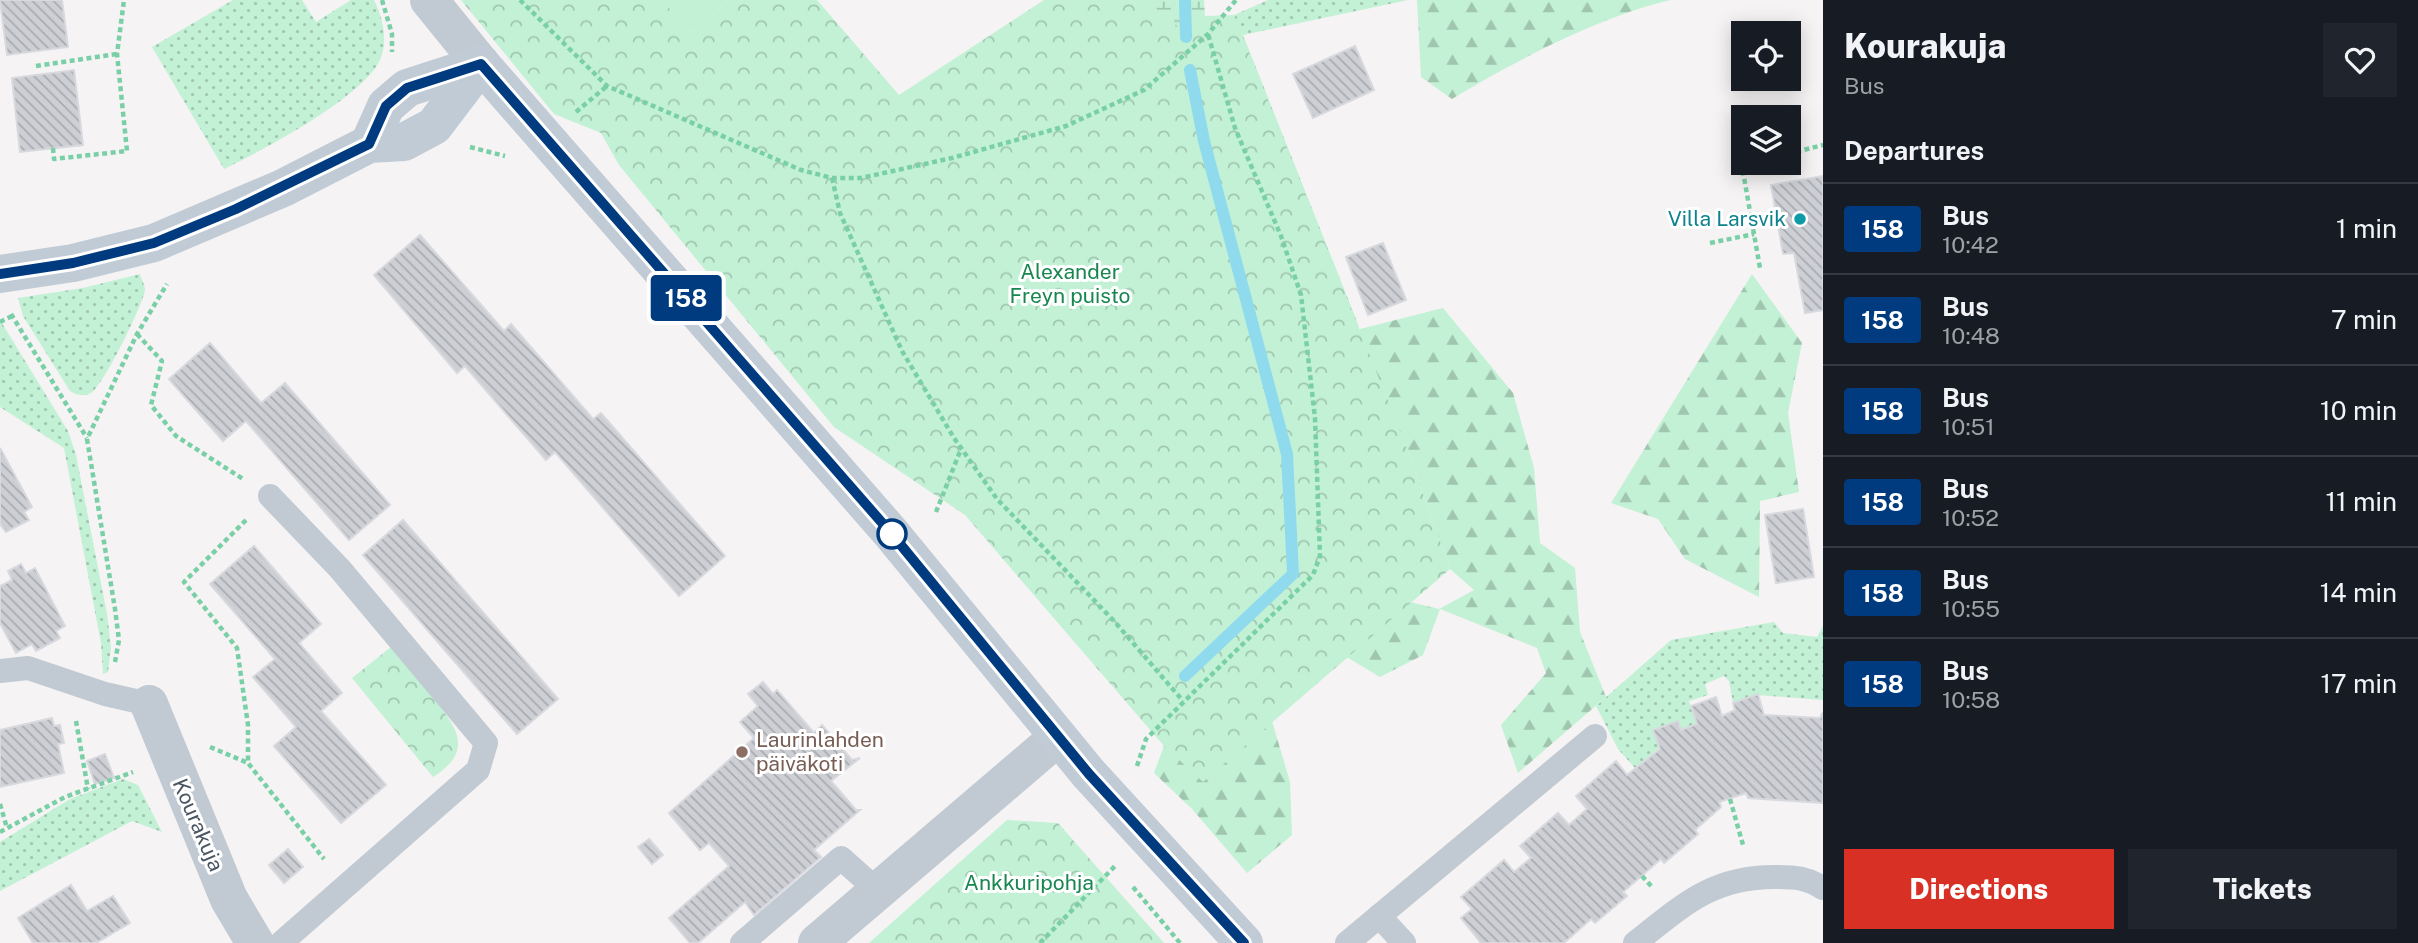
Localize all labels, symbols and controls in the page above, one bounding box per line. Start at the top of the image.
map controls [1731,21,1801,175]
button: locate [1731,21,1801,91]
button: heart [2323,23,2397,97]
text: Kourakuja [1844,27,2006,65]
text: Bus [1844,72,1884,99]
button: layers [1731,105,1801,175]
text: Departures [1844,135,1984,166]
text: Bus [1942,200,1989,231]
place label: Villa Larsvik [1668,206,1786,231]
marker: Villa Larsvik [1792,211,1808,227]
text: 1 min [2336,213,2397,244]
text: 158 [1861,215,1904,243]
text: 10:42 [1942,231,1999,258]
park label: Alexander Freyn puisto [1010,259,1130,308]
line badge: 158 [646,275,726,321]
text: 158 [665,284,707,312]
text: Bus [1942,291,1989,322]
text: 7 min [2331,304,2397,335]
text: 158 [1861,306,1904,334]
text: 10:48 [1942,322,2000,349]
text: Bus [1942,382,1989,413]
text: 10 min [2320,395,2397,426]
text: 158 [1861,397,1904,425]
text: 10:51 [1942,413,1995,440]
text: Bus [1942,473,1989,504]
text: 11 min [2325,486,2397,517]
text: 158 [1861,488,1904,516]
text: 10:52 [1942,504,1999,531]
unlabelled marker [877,519,907,549]
text: Bus [1942,564,1989,595]
text: 14 min [2320,577,2397,608]
text: 158 [1861,579,1904,607]
text: 10:55 [1942,595,2000,622]
text: Bus [1942,655,1989,686]
text: 17 min [2320,668,2397,699]
text: 158 [1861,670,1904,698]
text: 10:58 [1942,686,2000,713]
place label: Laurinlahden päiväkoti [756,727,884,776]
marker: Laurinlahden päiväkoti [734,744,750,760]
street label: Kourakuja [168,775,229,875]
button: Directions [1844,849,2114,929]
button: Tickets [2128,849,2397,929]
park label: Ankkuripohja [964,870,1094,895]

